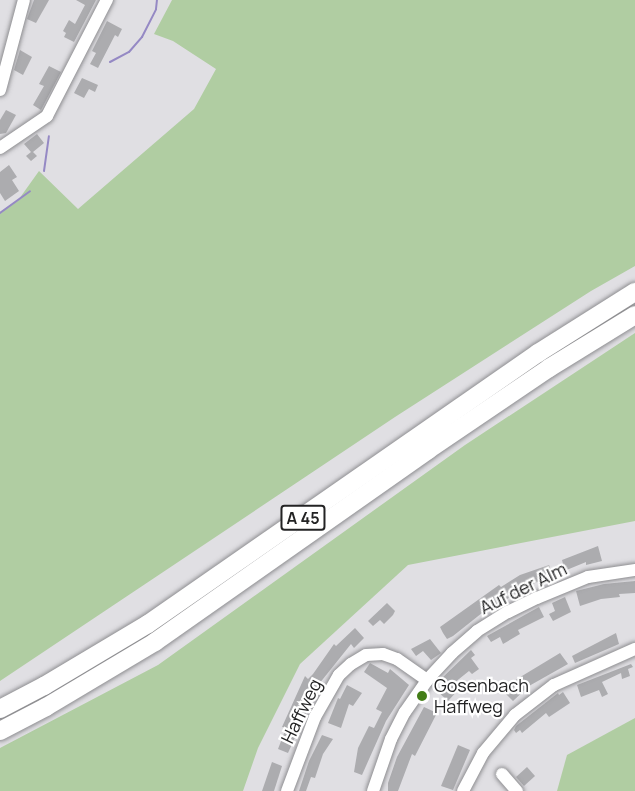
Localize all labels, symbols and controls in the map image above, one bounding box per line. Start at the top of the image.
road number: A 45 [279,505,327,531]
street label: Auf der Alm [476,558,570,618]
street label: Haffweg [276,675,326,747]
place label: Gosenbach Haffweg [434,675,529,718]
marker: Gosenbach Haffweg [415,689,429,703]

